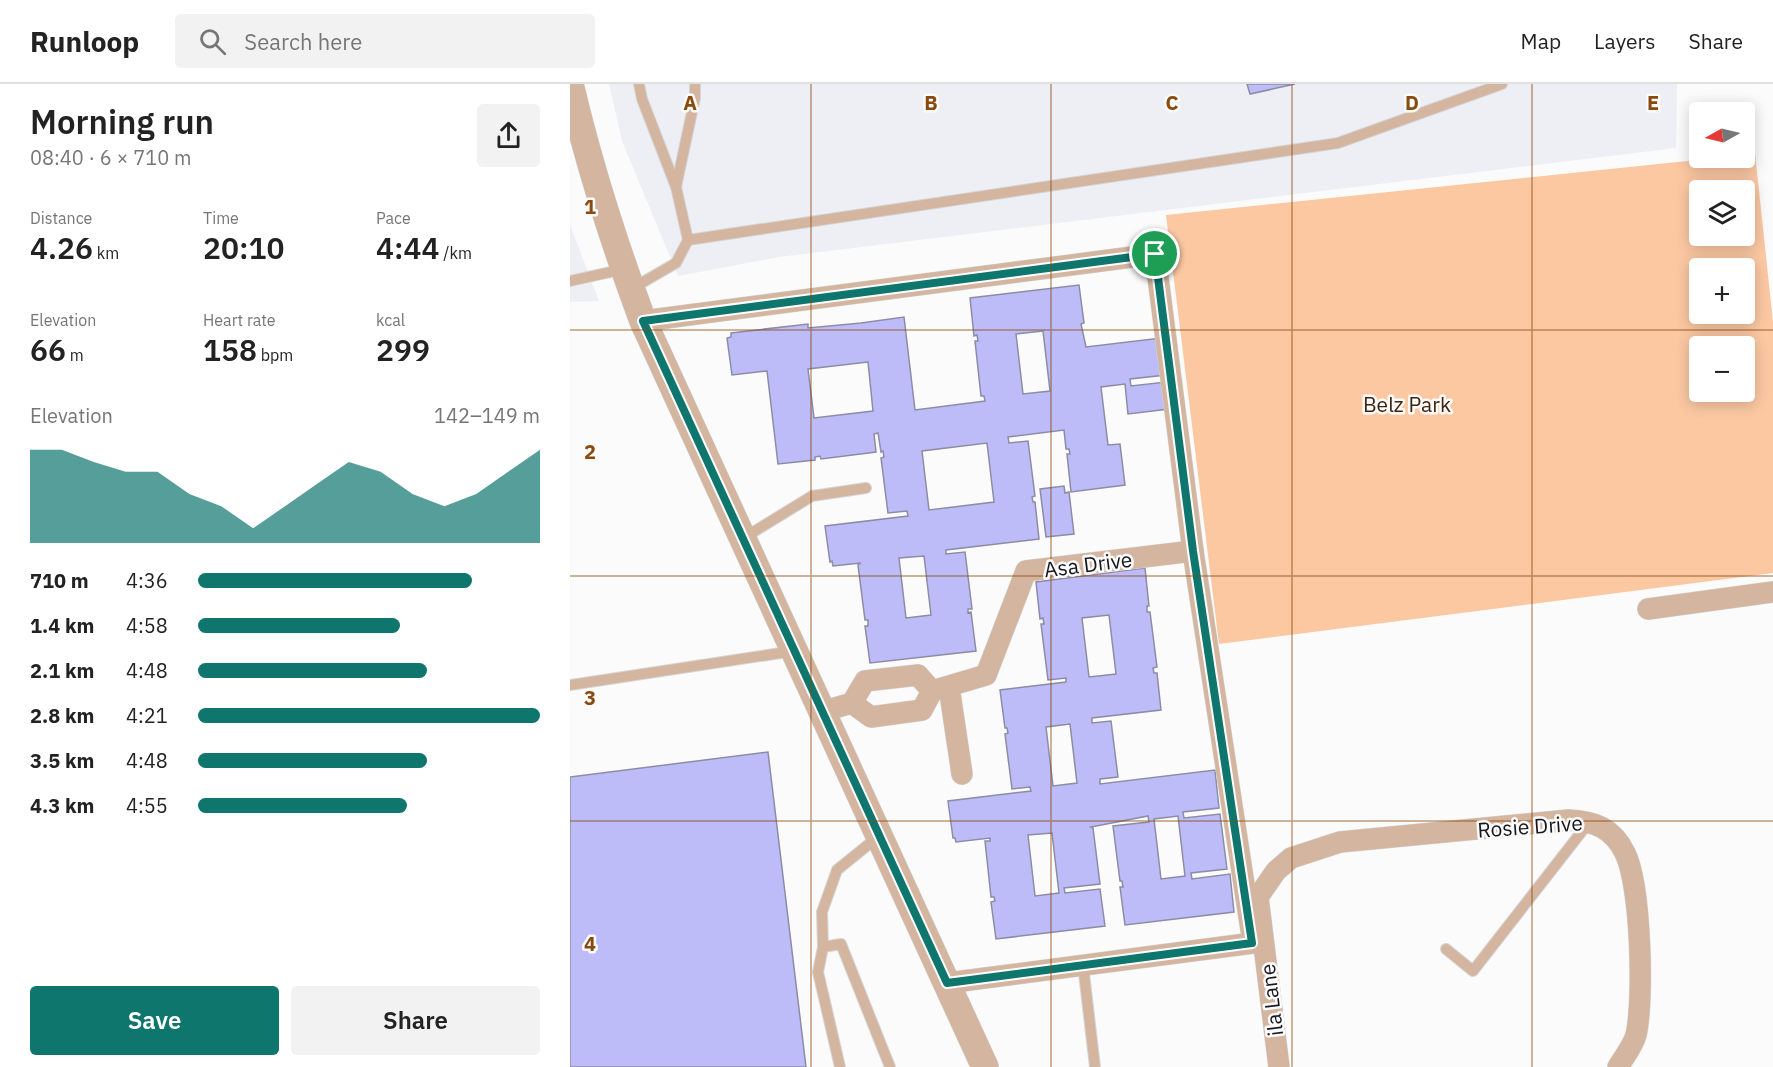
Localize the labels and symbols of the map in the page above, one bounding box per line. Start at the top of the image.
text: A [683,89,697,116]
text: B [924,89,938,116]
text: C [1165,89,1179,116]
text: D [1405,89,1419,116]
text: E [1647,89,1659,116]
north arrow [1689,102,1755,168]
text: 1 [584,193,596,220]
pin [1129,228,1180,279]
park label: Belz Park [1363,390,1451,418]
text: 2 [584,438,596,465]
street label: Asa Drive [1042,545,1134,583]
text: 3 [584,684,596,711]
street label: Rosie Drive [1476,808,1584,844]
text: 4 [584,930,596,957]
street label: ila Lane [1253,962,1289,1038]

